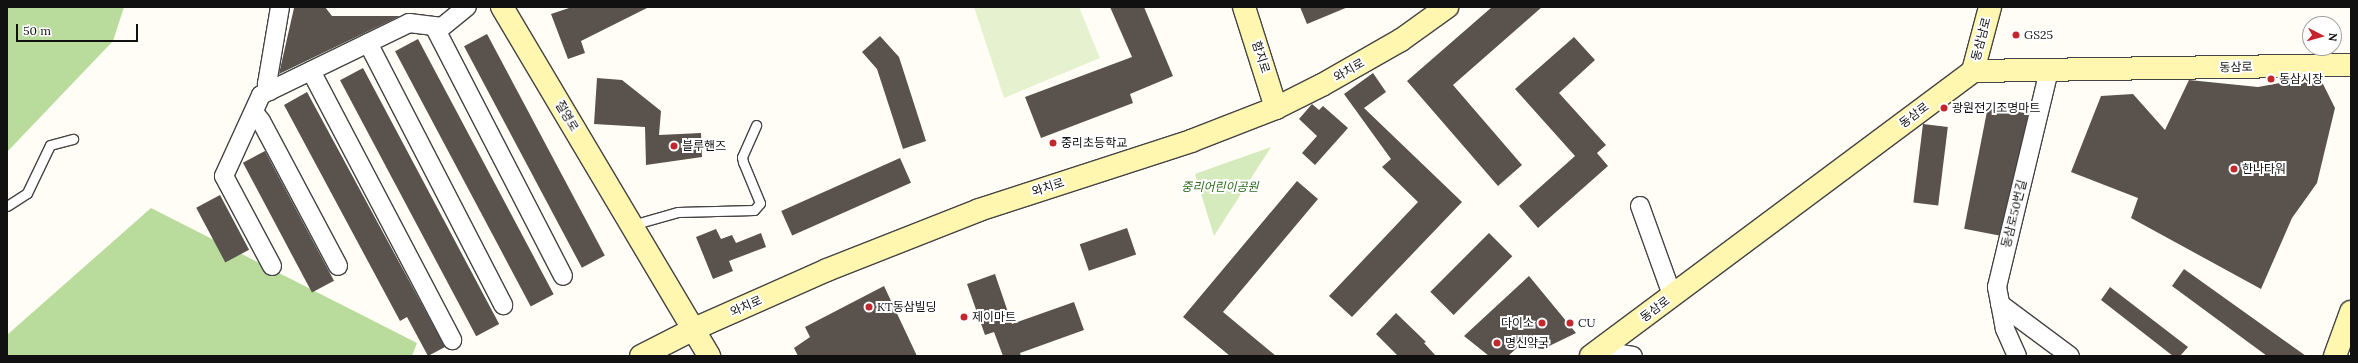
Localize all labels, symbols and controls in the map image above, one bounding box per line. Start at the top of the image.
scale bar [18,16,140,42]
street label: 동삼남로 [1968,16,1994,62]
north arrow [2302,16,2342,56]
text: 50 m [23,23,51,38]
place label: GS25 [2024,28,2053,42]
marker: GS25 [2011,30,2021,40]
text: N [2326,32,2340,42]
street label: 함지로 [1249,39,1273,75]
street label: 와치로 [1331,55,1367,85]
street label: 동삼로 [2219,60,2253,74]
place label: 동삼시장 [2279,72,2323,86]
marker: 동삼시장 [2266,74,2276,84]
street label: 절영로 [552,98,582,134]
street label: 동삼로 [1896,99,1932,131]
place label: 광원전기조명마트 [1952,101,2040,115]
marker: 광원전기조명마트 [1939,103,1949,113]
place label: 중리초등학교 [1061,136,1127,150]
marker: 중리초등학교 [1048,138,1058,148]
place label: 블루핸즈 [682,139,726,153]
marker: 블루핸즈 [669,141,679,151]
place label: 한나타워 [2242,162,2286,176]
marker: 한나타워 [2229,164,2239,174]
street label: 와치로 [1030,175,1066,199]
street label: 동삼로50번길 [1999,179,2029,249]
park label: 중리어린이공원 [1181,180,1259,194]
street label: 와치로 [728,293,764,319]
street label: 동삼로 [1637,293,1673,325]
place label: KT동삼빌딩 [877,300,937,314]
marker: KT동삼빌딩 [864,302,874,312]
place label: 제이마트 [972,310,1016,324]
marker: 제이마트 [959,312,969,322]
place label: 다이소 [1501,316,1534,330]
place label: CU [1578,316,1595,330]
marker: 다이소 [1537,318,1547,328]
marker: CU [1565,318,1575,328]
place label: 명신약국 [1505,336,1549,350]
marker: 명신약국 [1492,338,1502,348]

